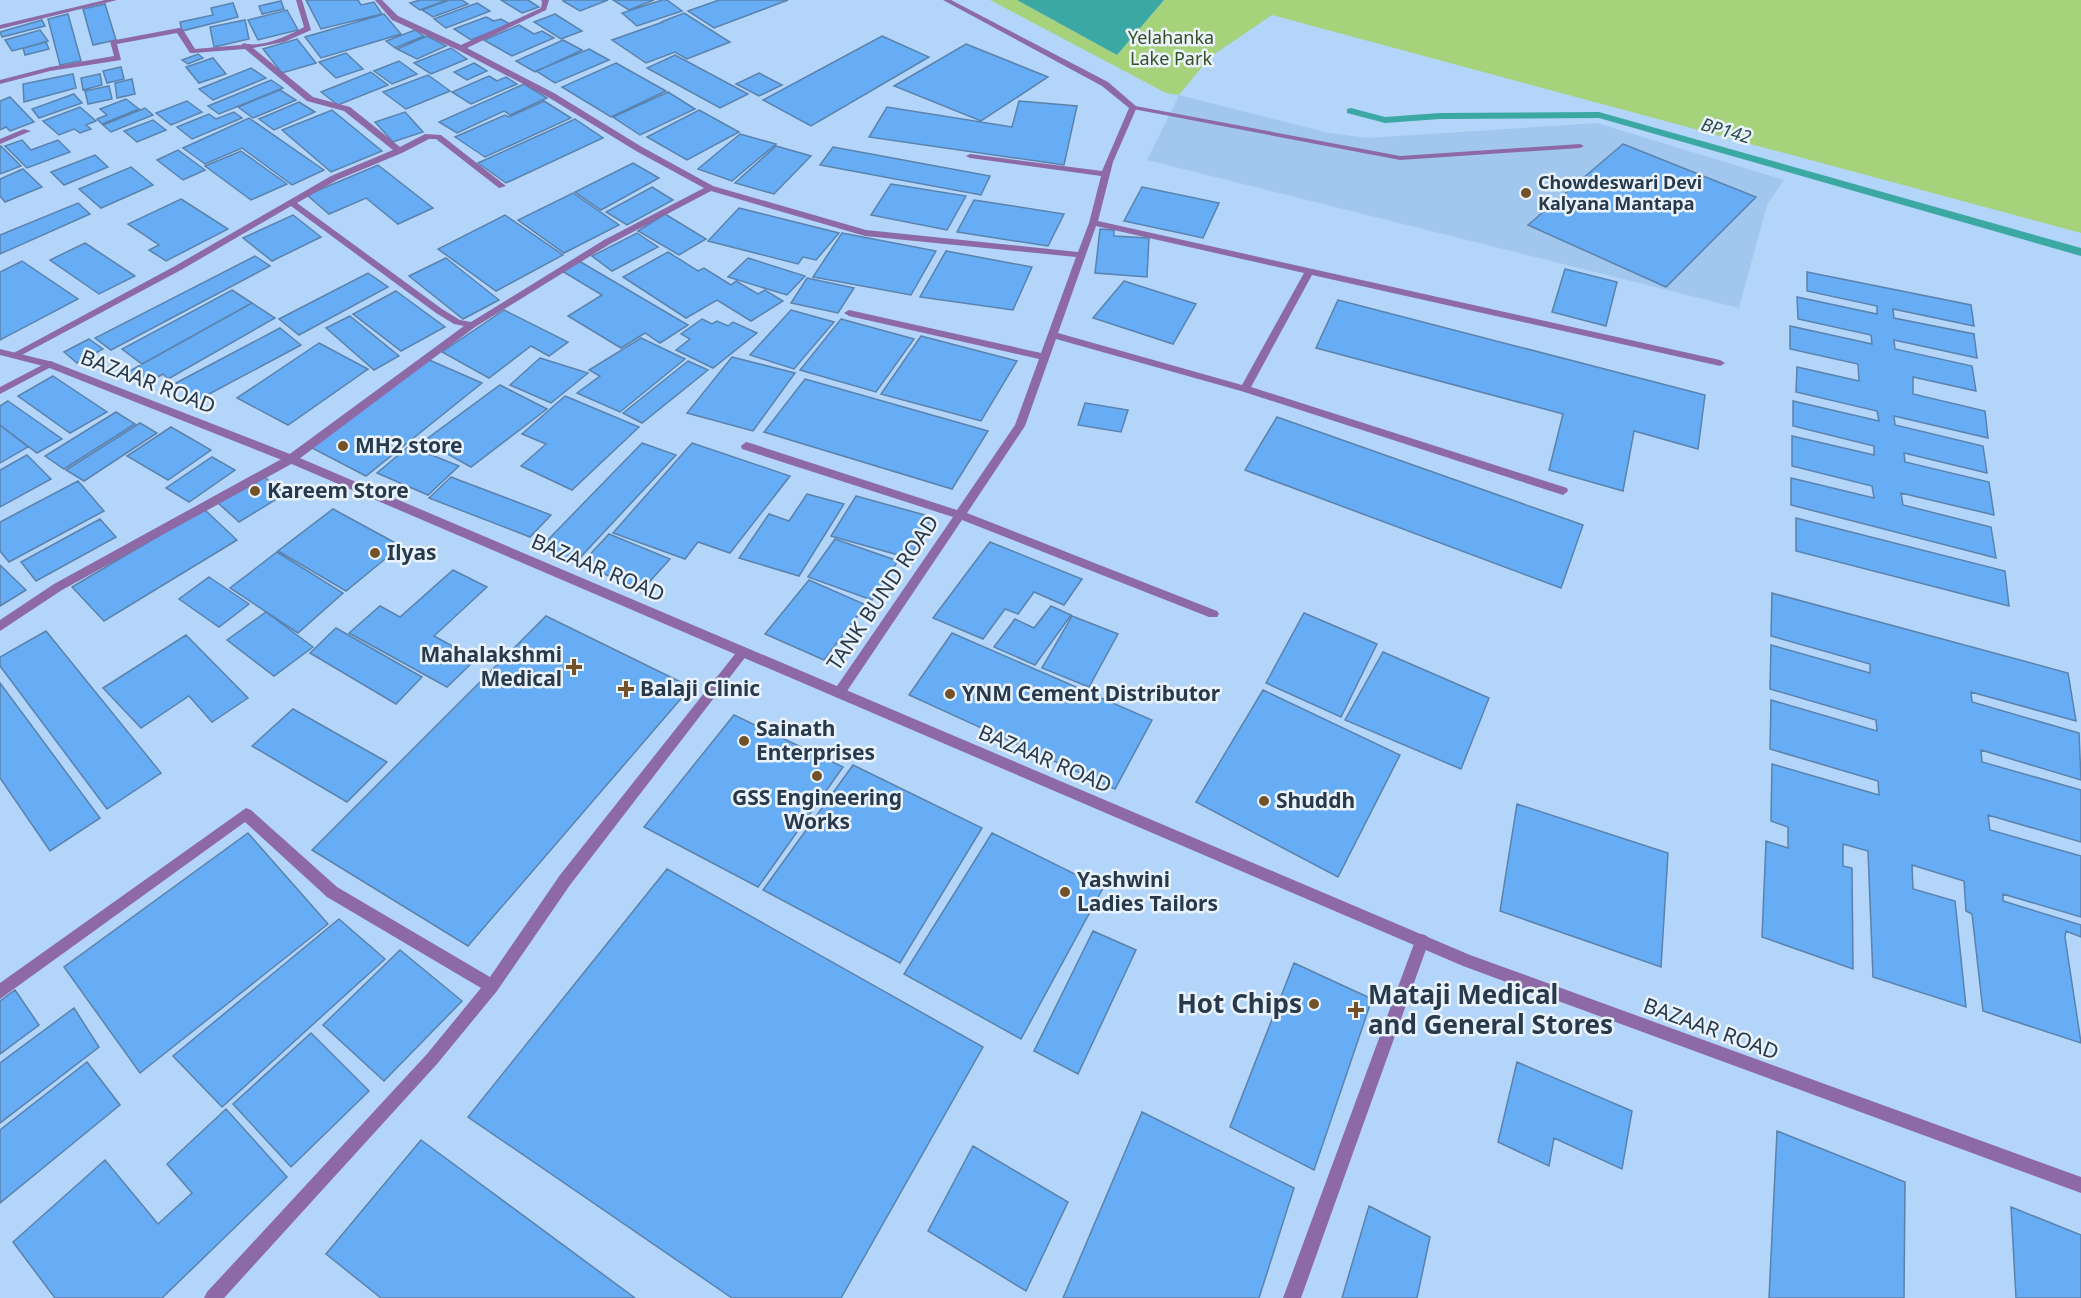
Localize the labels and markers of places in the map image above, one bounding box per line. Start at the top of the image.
place label: Chowdeswari Devi Kalyana Mantapa [1538,170,1702,215]
marker: Chowdeswari Devi Kalyana Mantapa [1519,186,1533,200]
place label: MH2 store [355,431,463,459]
marker: MH2 store [336,439,350,453]
place label: Kareem Store [267,476,409,504]
marker: Kareem Store [248,484,262,498]
place label: Ilyas [387,538,437,566]
marker: Ilyas [368,546,382,560]
place label: Mahalakshmi Medical [421,640,562,692]
marker: Mahalakshmi Medical [567,660,581,674]
place label: Balaji Clinic [640,674,760,702]
place label: YNM Cement Distributor [962,679,1221,707]
marker: Balaji Clinic [617,680,635,698]
marker: YNM Cement Distributor [943,687,957,701]
place label: Sainath Enterprises [756,714,875,766]
marker: Sainath Enterprises [737,734,751,748]
marker: GSS Engineering Works [810,769,824,783]
place label: GSS Engineering Works [732,783,902,835]
place label: Shuddh [1276,786,1355,814]
marker: Shuddh [1257,794,1271,808]
place label: Yashwini Ladies Tailors [1077,865,1218,917]
marker: Yashwini Ladies Tailors [1058,885,1072,899]
place label: Mataji Medical and General Stores [1368,976,1613,1042]
place label: Hot Chips [1177,985,1302,1021]
marker: Hot Chips [1307,997,1321,1011]
marker: Mataji Medical and General Stores [1349,1003,1363,1017]

